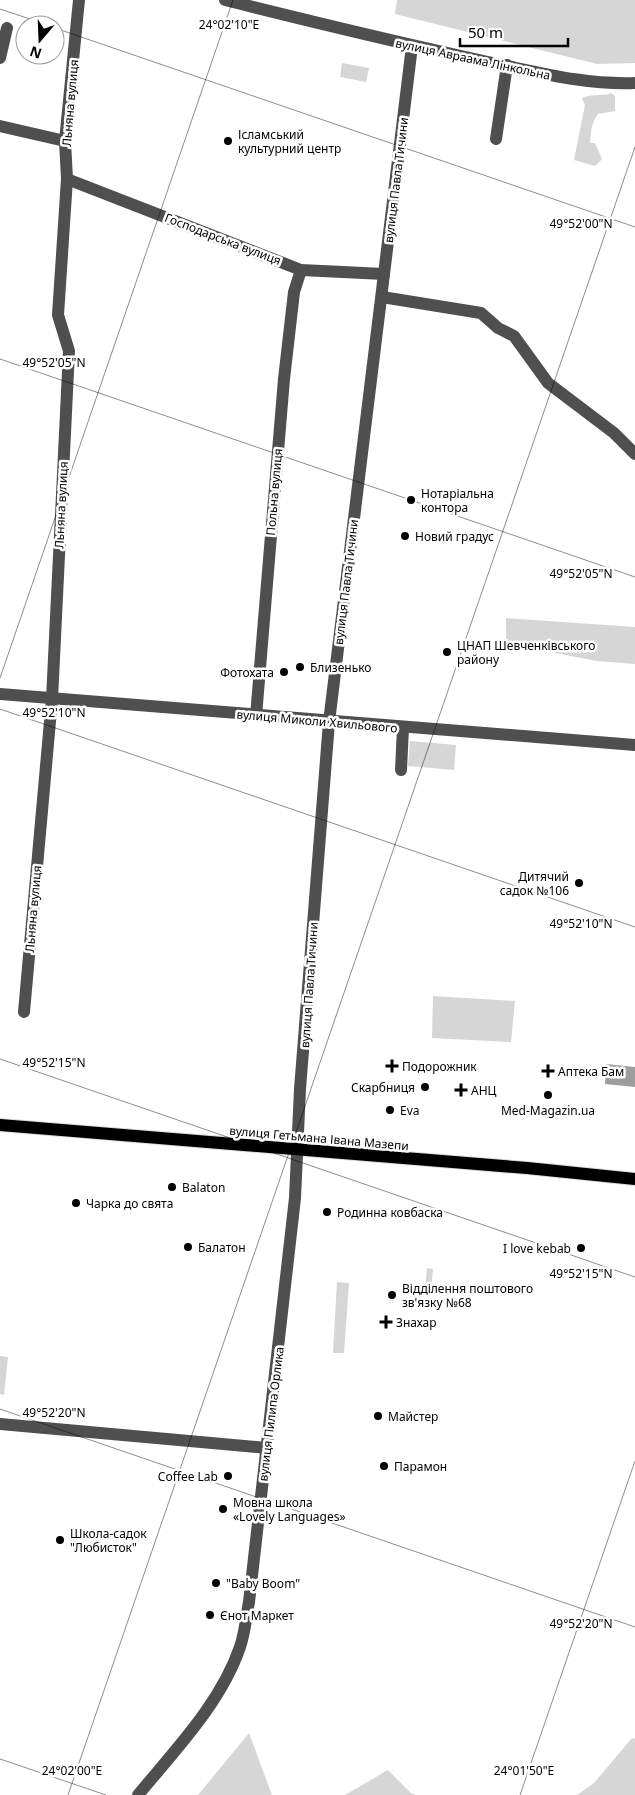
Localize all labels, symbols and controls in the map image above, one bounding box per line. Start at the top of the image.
north arrow [15,15,65,65]
scale bar [460,15,568,47]
text: 24°02'10"E [199,16,259,33]
text: 50 m [468,22,503,42]
street label: вулиця Авраама Лінкольна [394,34,552,84]
text: N [27,42,44,64]
street label: Льняна вулиця [58,59,82,147]
street label: вулиця Павла Тичини [380,116,412,244]
place label: Ісламський культурний центр [238,126,341,157]
marker: Ісламський культурний центр [222,135,234,147]
street label: Господарська вулиця [162,209,284,269]
text: 49°52'00"N [549,215,613,232]
text: 49°52'05"N [22,354,86,371]
street label: Польна вулиця [262,448,286,536]
street label: Льняна вулиця [50,461,72,549]
place label: Нотаріальна контора [421,485,494,516]
marker: Нотаріальна контора [405,494,417,506]
street label: вулиця Павла Тичини [330,518,362,646]
place label: Новий градус [415,528,494,545]
marker: Новий градус [399,530,411,542]
text: 49°52'05"N [549,565,613,582]
place label: ЦНАП Шевченківського району [457,637,595,668]
marker: ЦНАП Шевченківського району [441,646,453,658]
place label: Близенько [310,659,372,676]
marker: Близенько [294,661,306,673]
place label: Фотохата [220,664,274,681]
marker: Фотохата [278,666,290,678]
text: 49°52'10"N [22,704,86,721]
street label: вулиця Миколи Хвильового [236,705,398,737]
street label: Льняна вулиця [21,865,45,953]
place label: Дитячий садок №106 [500,868,569,899]
marker: Дитячий садок №106 [573,877,585,889]
text: 49°52'10"N [549,915,613,932]
street label: вулиця Павла Тичини [296,921,322,1049]
text: 49°52'15"N [22,1054,86,1071]
place label: Подорожник [402,1058,477,1075]
marker: Подорожник [386,1060,398,1072]
place label: Аптека Бам [558,1063,624,1080]
marker: Аптека Бам [542,1065,554,1077]
place label: Скарбниця [351,1079,415,1096]
marker: Скарбниця [419,1081,431,1093]
place label: АНЦ [471,1082,497,1099]
marker: АНЦ [455,1084,467,1096]
marker: Med-Magazin.ua [542,1089,554,1101]
place label: Eva [400,1102,420,1119]
place label: Med-Magazin.ua [501,1102,595,1119]
marker: Eva [384,1104,396,1116]
street label: вулиця Гетьмана Івана Мазепи [229,1122,409,1154]
place label: Balaton [182,1179,225,1196]
marker: Balaton [166,1181,178,1193]
place label: Чарка до свята [86,1195,173,1212]
marker: Чарка до свята [70,1197,82,1209]
place label: Родинна ковбаска [337,1204,443,1221]
marker: Родинна ковбаска [321,1206,333,1218]
place label: Балатон [198,1239,246,1256]
place label: I love kebab [503,1240,571,1257]
marker: Балатон [182,1241,194,1253]
marker: I love kebab [575,1242,587,1254]
text: 49°52'15"N [549,1265,613,1282]
place label: Відділення поштового зв'язку №68 [402,1280,533,1311]
marker: Відділення поштового зв'язку №68 [386,1289,398,1301]
place label: Знахар [396,1314,437,1331]
marker: Знахар [380,1316,392,1328]
street label: вулиця Пилипа Орлика [254,1346,288,1482]
text: 49°52'20"N [22,1404,86,1421]
place label: Майстер [388,1408,438,1425]
marker: Майстер [372,1410,384,1422]
place label: Парамон [394,1458,447,1475]
marker: Парамон [378,1460,390,1472]
place label: Coffee Lab [158,1468,218,1485]
marker: Coffee Lab [222,1470,234,1482]
place label: Мовна школа «Lovely Languages» [233,1494,346,1525]
marker: Мовна школа «Lovely Languages» [217,1503,229,1515]
place label: Школа-садок "Любисток" [70,1525,147,1556]
marker: Школа-садок "Любисток" [54,1534,66,1546]
place label: "Baby Boom" [226,1575,300,1592]
marker: "Baby Boom" [210,1577,222,1589]
place label: Єнот Маркет [220,1607,294,1624]
marker: Єнот Маркет [204,1609,216,1621]
text: 49°52'20"N [549,1615,613,1632]
text: 24°02'00"E [42,1762,102,1779]
text: 24°01'50"E [494,1762,554,1779]

